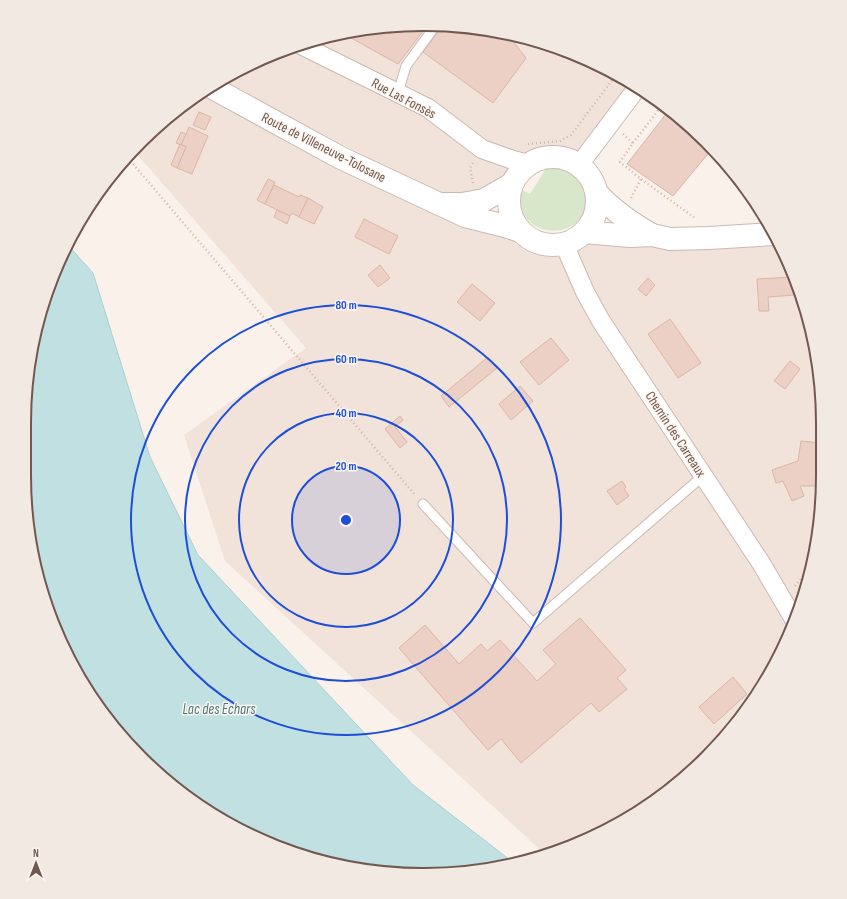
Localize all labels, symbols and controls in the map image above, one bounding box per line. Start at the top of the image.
street label: Rue Las Fonsès [369,74,439,123]
street label: Route de Villeneuve-Tolosane [259,109,389,186]
text: 80 m [335,298,357,313]
text: 60 m [335,352,357,367]
street label: Chemin des Carreaux [642,388,710,481]
text: 40 m [335,406,357,421]
text: 20 m [336,459,356,474]
centre of rings [339,513,353,527]
water label: Lac des Echars [183,700,256,719]
north arrow [16,843,56,883]
text: N [33,847,39,860]

